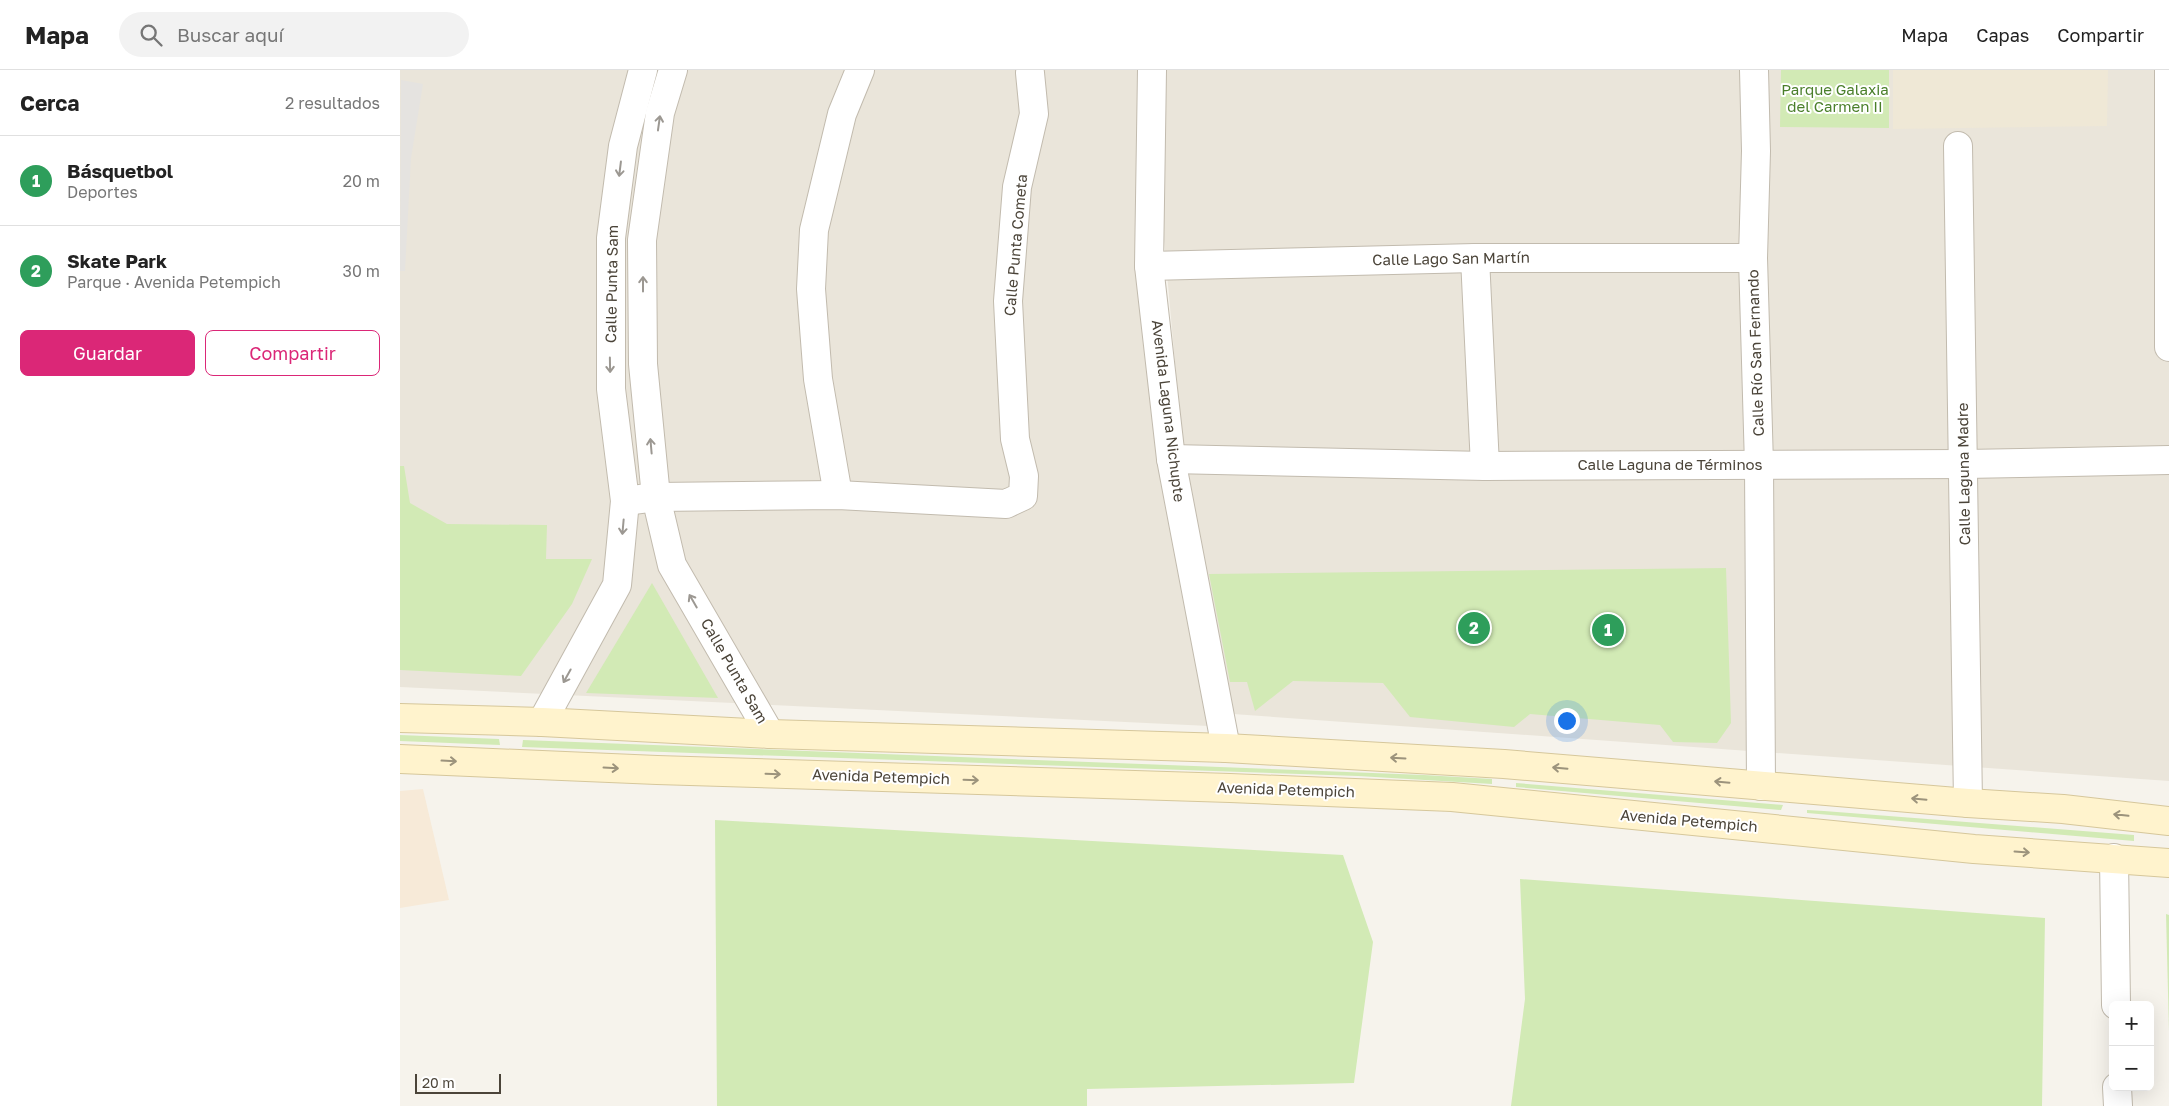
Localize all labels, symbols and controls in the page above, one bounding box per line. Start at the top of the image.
search box [119,12,469,57]
text: Mapa [25,20,89,49]
icon: search [137,21,165,49]
text: Buscar aquí [177,23,284,46]
text: Mapa [1901,24,1948,46]
text: Capas [1976,24,2029,46]
text: Compartir [2057,24,2144,46]
park label: Parque Galaxia del Carmen II [1781,80,1889,115]
text: Cerca [20,90,79,116]
text: 2 resultados [285,93,380,113]
one-way arrow [654,115,664,131]
text: Básquetbol [67,159,173,182]
one-way arrow [615,160,625,176]
text: 1 [32,171,40,191]
text: 20 m [343,171,380,191]
street label: Calle Punta Cometa [1000,173,1030,317]
text: Deportes [67,182,138,202]
street label: Calle Punta Sam [601,225,621,343]
street label: Calle Lago San Martín [1372,248,1530,268]
text: Skate Park [67,249,167,272]
text: 2 [31,261,41,281]
text: 30 m [343,261,380,281]
street label: Calle Río San Fernando [1743,269,1767,437]
text: Parque · Avenida Petempich [67,272,281,292]
one-way arrow [638,277,648,293]
street label: Avenida Laguna Nichupte [1149,319,1189,503]
button: Guardar [20,330,195,376]
button: Compartir [205,330,380,376]
one-way arrow [605,357,615,373]
street label: Calle Laguna Madre [1953,402,1973,545]
one-way arrow [646,439,656,455]
street label: Calle Laguna de Términos [1577,455,1763,473]
one-way arrow [618,519,627,535]
one-way arrow [687,595,697,609]
pin: 2 [1458,609,1490,647]
pin: 1 [1592,611,1624,649]
street label: Calle Punta Sam [698,615,772,726]
one-way arrow [562,669,572,684]
your location [1554,708,1580,734]
one-way arrow [1391,753,1407,762]
one-way arrow [440,756,456,766]
one-way arrow [602,763,619,773]
one-way arrow [1553,764,1569,773]
street label: Avenida Petempich [812,765,950,787]
one-way arrow [765,769,781,778]
one-way arrow [963,775,979,784]
street label: Avenida Petempich [1217,778,1355,800]
one-way arrow [1715,778,1731,787]
one-way arrow [1911,794,1927,804]
street label: Avenida Petempich [1620,805,1758,835]
one-way arrow [2113,810,2129,820]
one-way arrow [2014,848,2030,857]
map controls [2109,1001,2154,1091]
button: + [2109,1001,2154,1046]
button: − [2109,1046,2154,1091]
scale bar [415,1071,501,1094]
text: 20 m [422,1074,455,1091]

